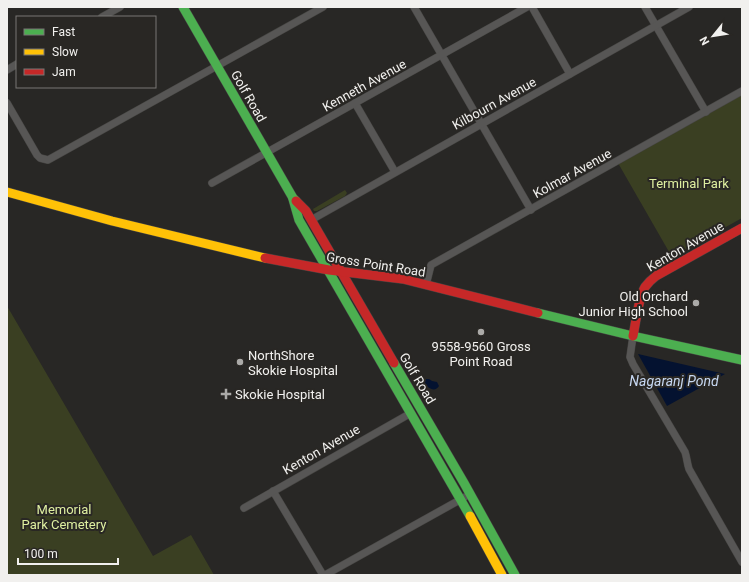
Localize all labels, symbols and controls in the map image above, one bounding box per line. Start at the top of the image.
legend [16,16,156,88]
north arrow [693,16,733,56]
text: Fast [52,25,75,39]
text: N [697,34,712,47]
text: Slow [52,45,78,59]
street label: Kenneth Avenue [320,56,409,115]
text: Jam [52,65,76,79]
street label: Golf Road [228,68,269,125]
street label: Kilbourn Avenue [450,74,539,133]
street label: Kolmar Avenue [530,146,614,201]
park label: Terminal Park [649,176,729,191]
street label: Kenton Avenue [644,218,727,275]
street label: Gross Point Road [325,249,427,280]
place label: Old Orchard Junior High School [578,289,688,319]
marker: Old Orchard Junior High School [691,298,701,308]
marker: 9558-9560 Gross Point Road [476,327,486,337]
place label: 9558-9560 Gross Point Road [431,339,531,369]
place label: NorthShore Skokie Hospital [248,348,338,378]
street label: Golf Road [396,350,439,407]
marker: NorthShore Skokie Hospital [235,357,245,367]
water label: Nagaranj Pond [629,373,719,389]
place label: Skokie Hospital [235,387,325,402]
marker: Skokie Hospital [220,388,232,400]
street label: Kenton Avenue [280,421,363,478]
park label: Memorial Park Cemetery [22,502,106,532]
scale bar [18,540,118,566]
text: 100 m [24,547,58,561]

